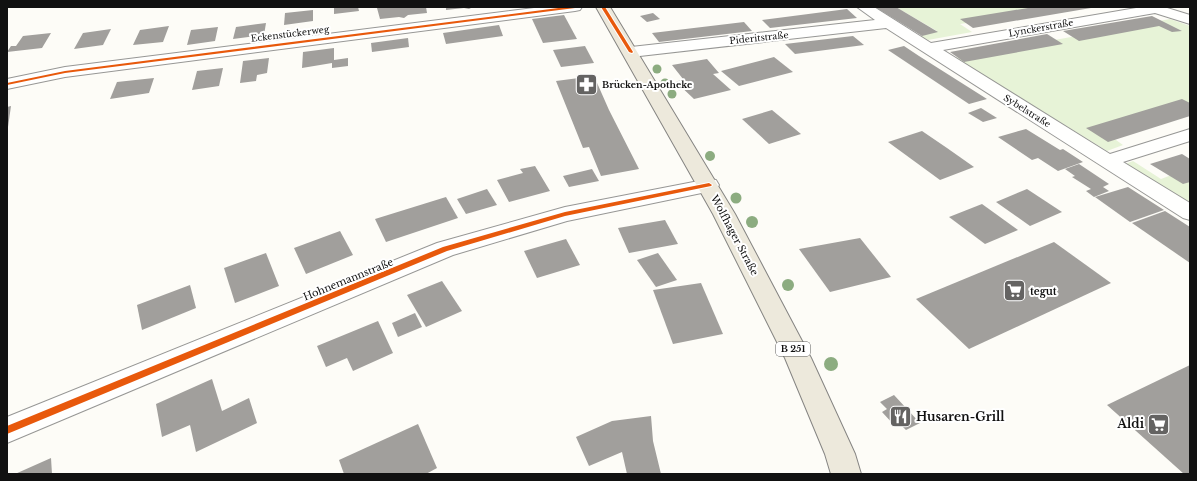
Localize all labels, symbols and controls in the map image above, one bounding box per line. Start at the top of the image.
street label: Lynckerstraße [1008,16,1074,39]
street label: Eckenstückerweg [250,23,330,44]
street label: Pideritstraße [729,29,789,46]
pharmacy icon: Brücken-Apotheke [574,72,600,98]
place label: Brücken-Apotheke [602,79,692,90]
street label: Sybelstraße [1002,92,1053,129]
street label: Wolfhager Straße [707,192,761,278]
street label: Hohnemannstraße [301,255,395,304]
supermarket icon: tegut [1002,278,1028,304]
place label: tegut [1030,285,1057,298]
road number: B 251 [776,342,810,356]
restaurant icon: Husaren-Grill [888,404,914,430]
place label: Husaren-Grill [916,409,1005,424]
supermarket icon: Aldi [1146,411,1172,437]
place label: Aldi [1116,416,1145,431]

